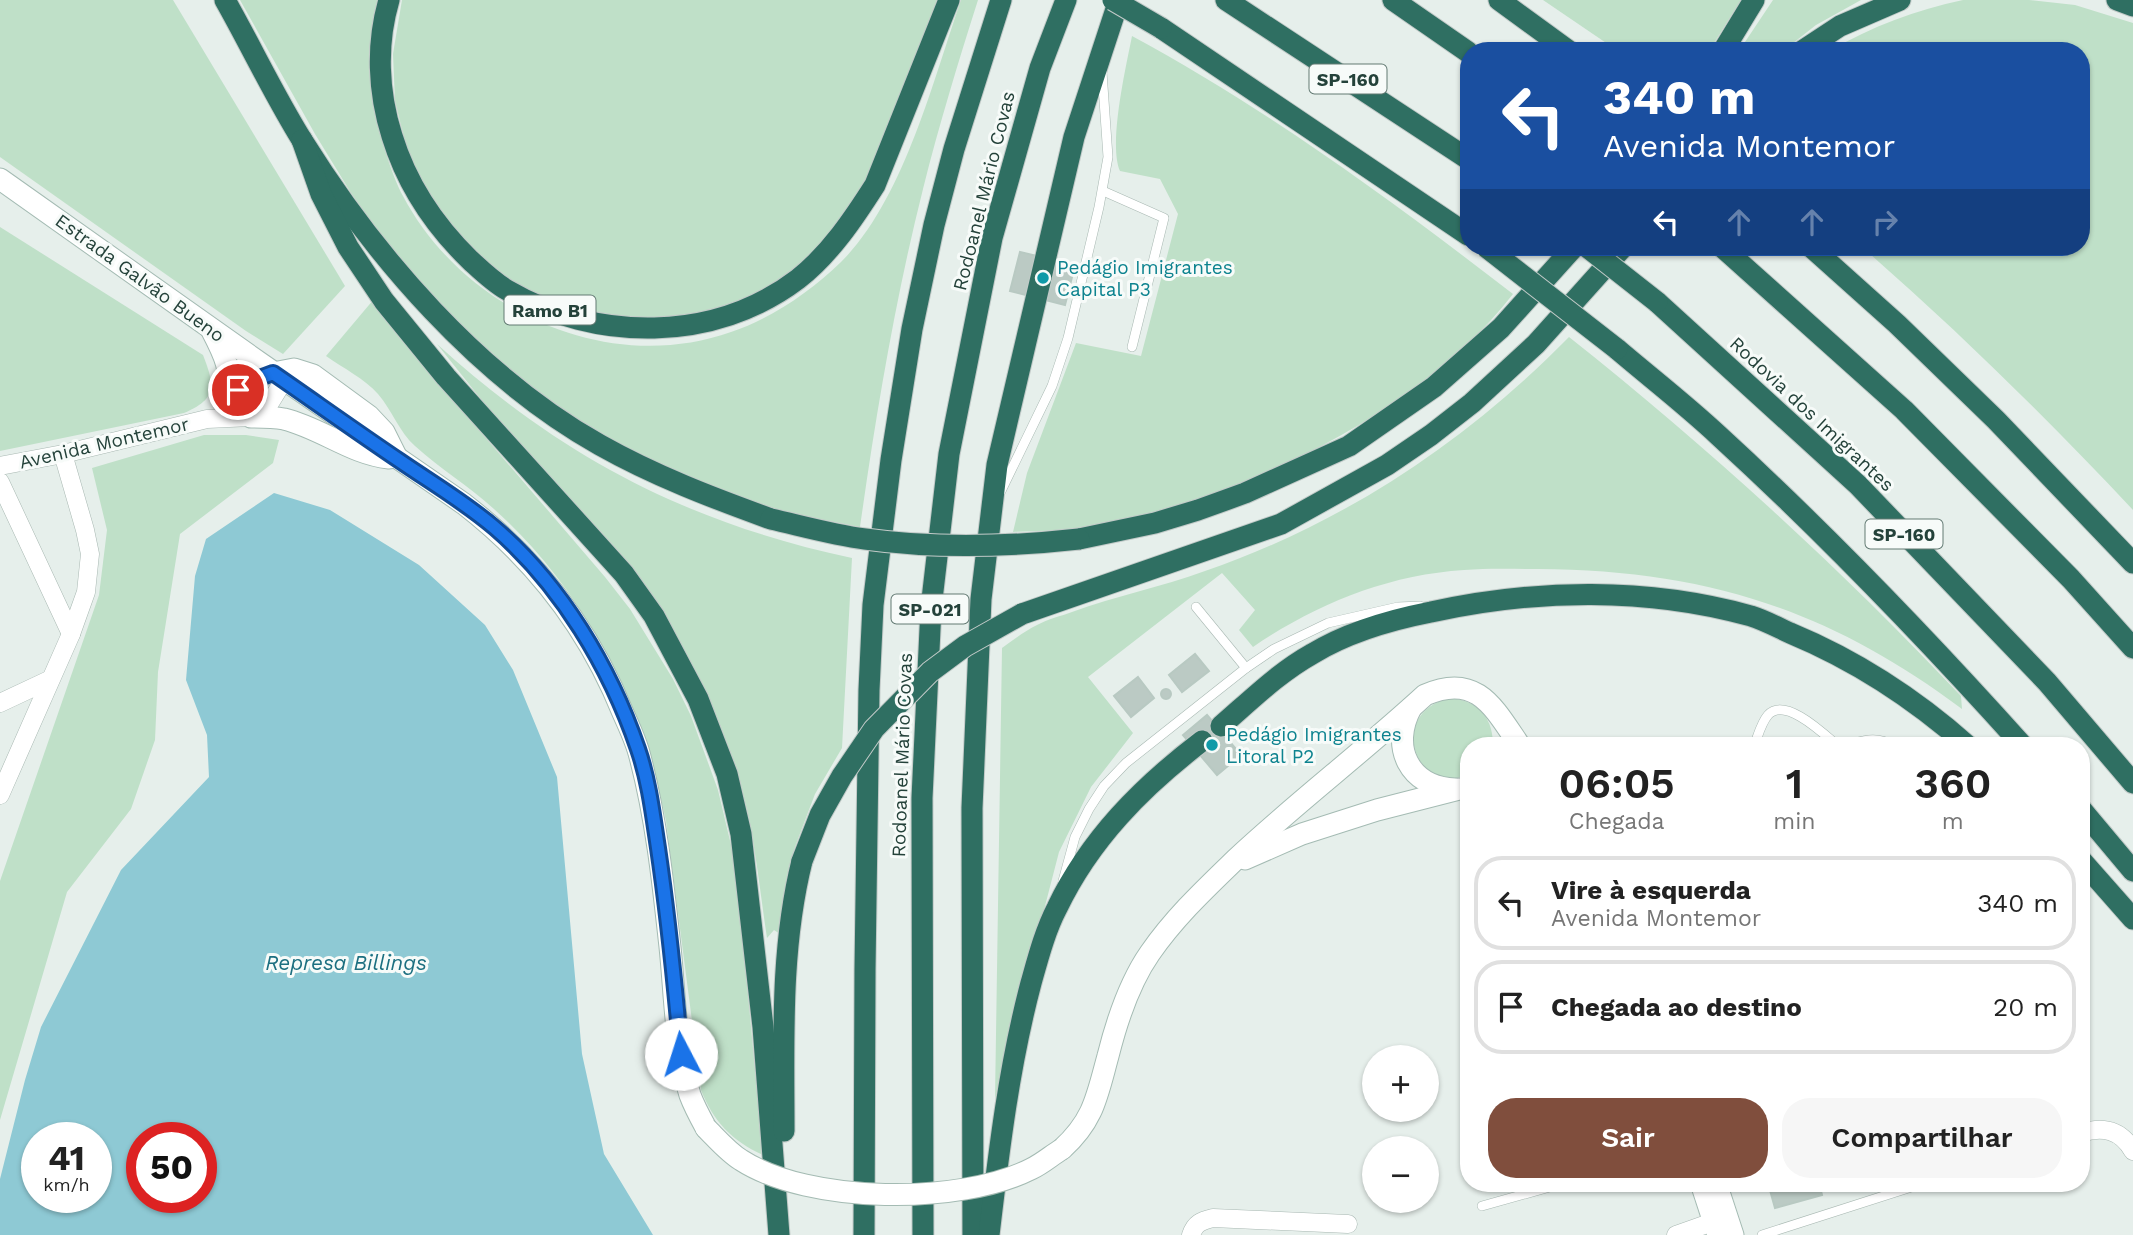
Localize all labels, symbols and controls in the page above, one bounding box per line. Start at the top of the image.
road number: SP-160 [1310,64,1386,94]
text: 340 m [1603,68,1755,126]
icon: left [1488,70,1579,161]
street label: Rodoanel Mário Covas [948,89,1020,293]
text: Avenida Montemor [1603,127,1895,165]
icon: left [1647,203,1685,241]
icon: ahead [1720,203,1758,241]
icon: ahead [1793,203,1831,241]
icon: right [1866,203,1904,241]
street label: Estrada Galvão Bueno [51,209,229,347]
place label: Pedágio Imigrantes Capital P3 [1057,256,1233,301]
marker: Pedágio Imigrantes Capital P3 [1035,270,1051,286]
road number: Ramo B1 [504,296,596,324]
street label: Rodovia dos Imigrantes [1725,332,1899,496]
pin [208,360,268,420]
icon: arrive [219,371,257,409]
street label: Avenida Montemor [17,412,191,474]
road number: SP-160 [1866,520,1942,548]
road number: SP-021 [892,594,968,624]
street label: Rodoanel Mário Covas [887,652,917,858]
place label: Pedágio Imigrantes Litoral P2 [1226,723,1402,768]
marker: Pedágio Imigrantes Litoral P2 [1204,737,1220,753]
text: 06:05 [1559,759,1675,808]
text: 1 [1786,759,1803,808]
text: 360 [1914,759,1991,808]
text: Chegada [1569,808,1665,835]
text: min [1773,808,1816,835]
text: m [1942,808,1964,835]
text: Vire à esquerda [1551,875,1751,905]
icon: left [1492,884,1530,922]
text: 340 m [1977,888,2058,918]
text: Avenida Montemor [1551,905,1761,932]
water label: Represa Billings [265,950,427,975]
icon: arrive [1492,988,1530,1026]
text: Chegada ao destino [1551,992,1802,1022]
text: 20 m [1993,992,2058,1022]
position arrow [644,1017,718,1091]
map controls [1362,1045,1439,1213]
button: + [1362,1045,1439,1122]
button: Sair [1488,1098,1768,1178]
button: Compartilhar [1782,1098,2062,1178]
speed limit sign: 50 [126,1122,217,1213]
button: − [1362,1136,1439,1213]
text: 41 [48,1137,85,1179]
text: km/h [43,1174,90,1195]

